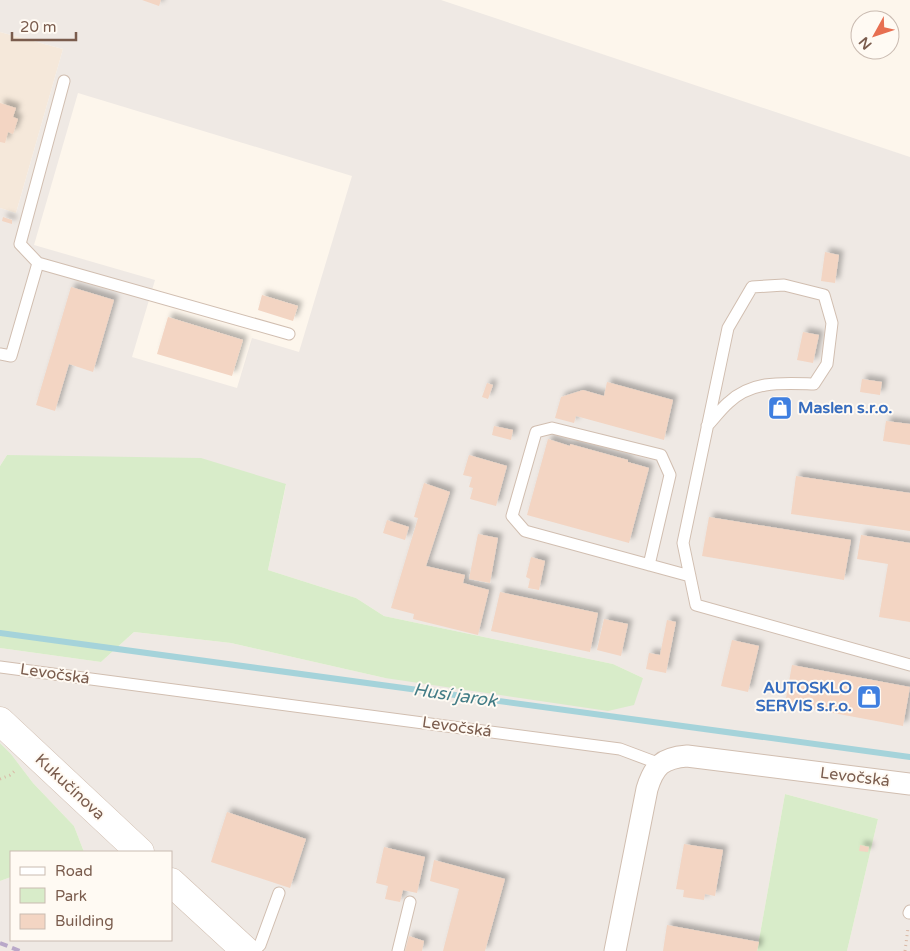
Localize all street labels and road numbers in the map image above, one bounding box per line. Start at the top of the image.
street label: Levočská [19,659,91,689]
street label: Levočská [421,712,493,742]
street label: Kukučínova [31,750,109,824]
street label: Levočská [819,763,891,791]

